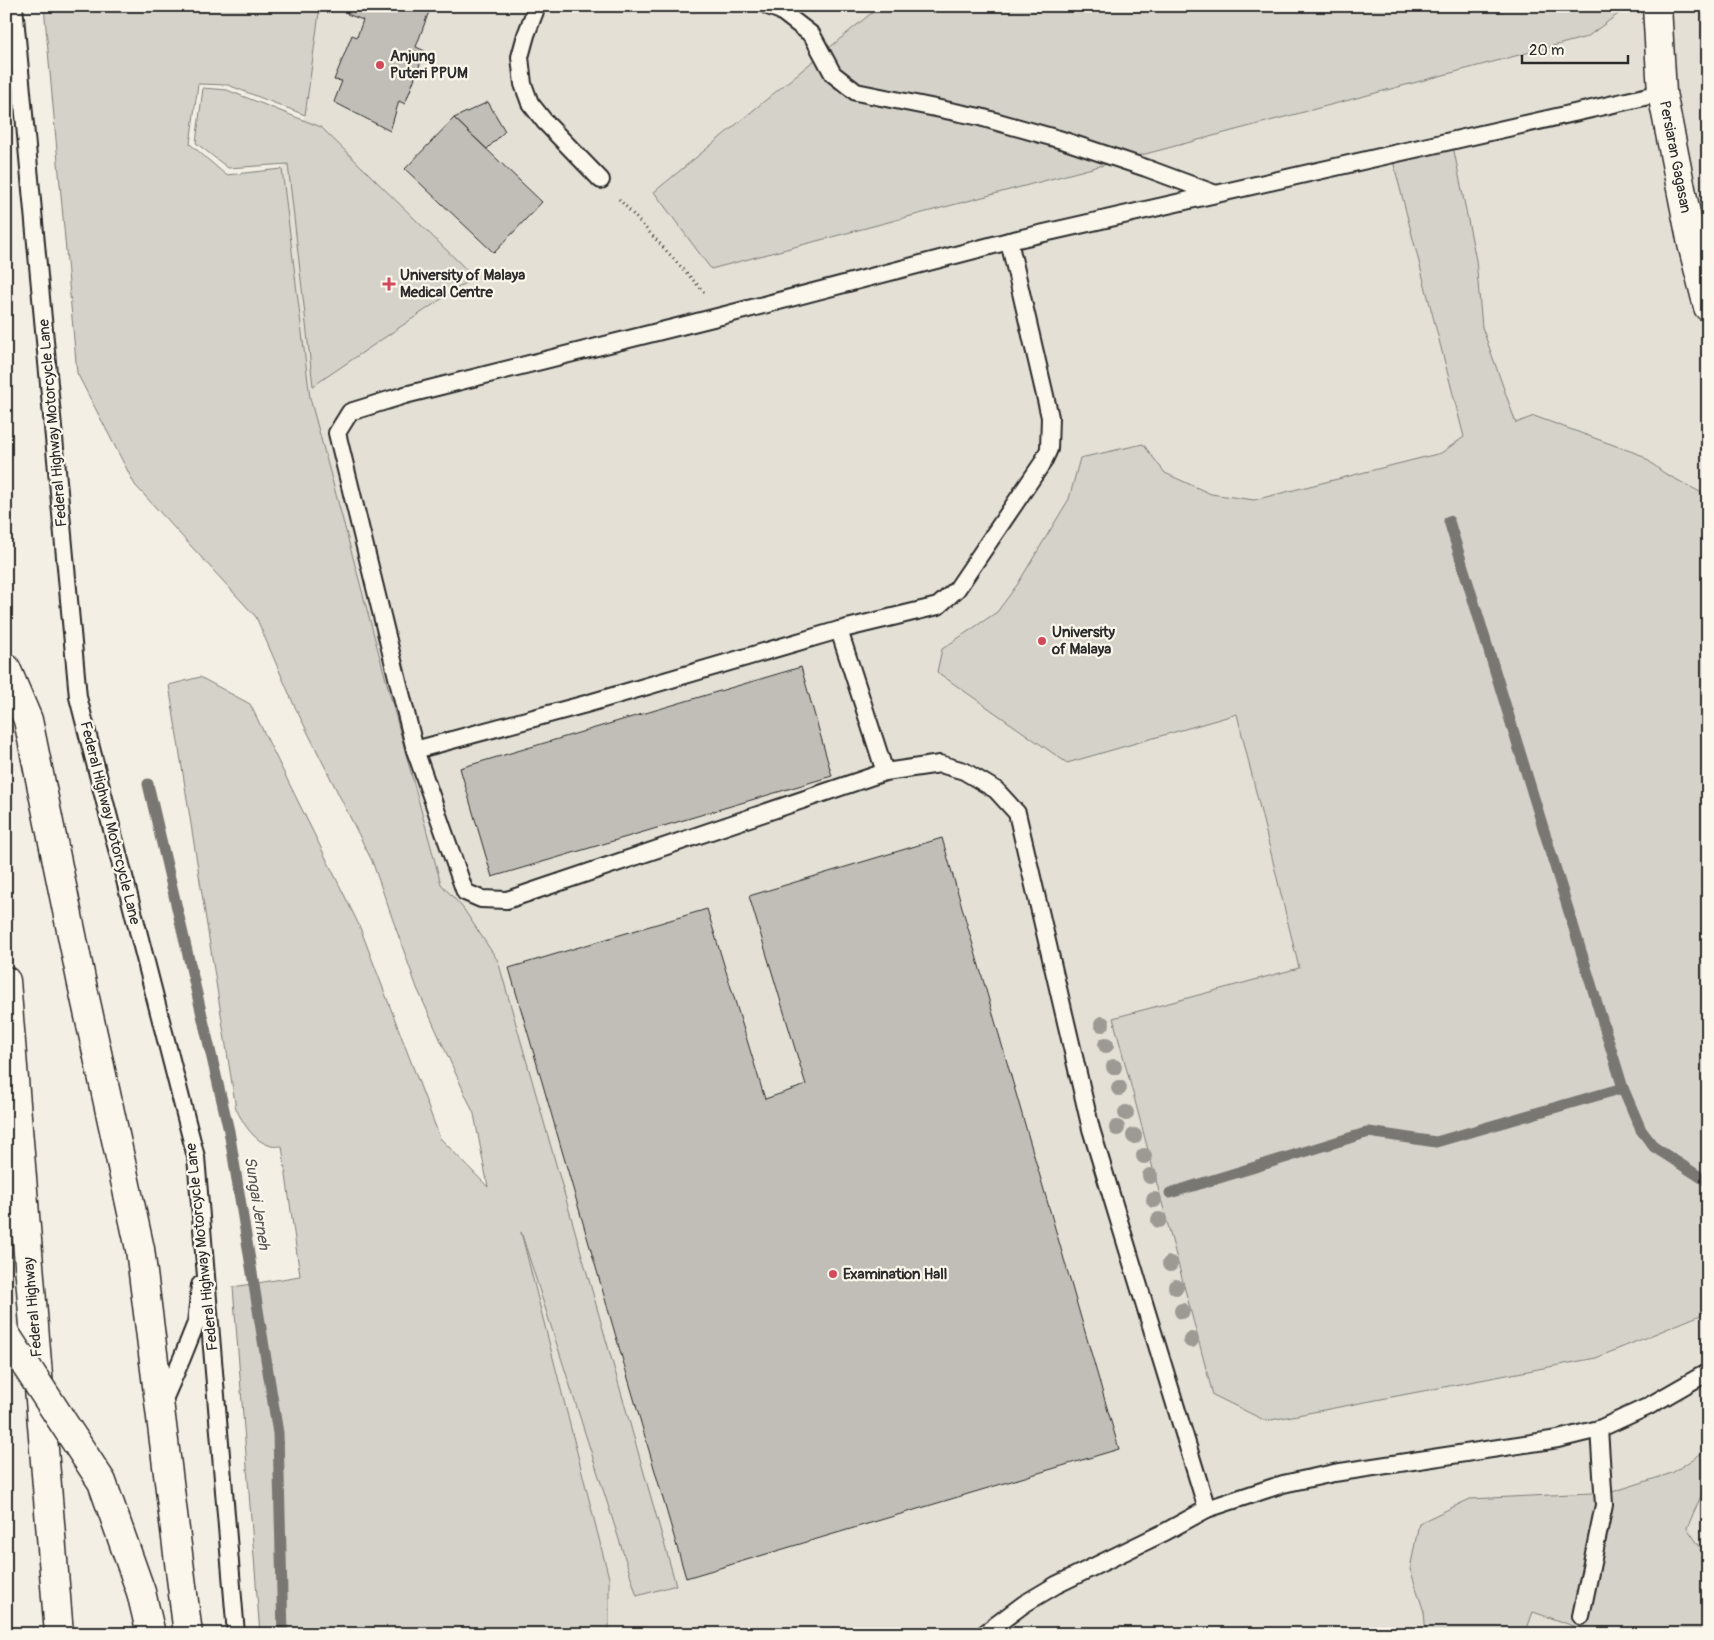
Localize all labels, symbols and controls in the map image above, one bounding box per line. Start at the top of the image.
scale bar [1522,32,1628,64]
text: 20 m [1529,41,1564,60]
place label: Anjung Puteri PPUM [390,47,468,83]
marker: Anjung Puteri PPUM [374,59,386,71]
street label: Persiaran Gagasan [1655,99,1695,215]
place label: University of Malaya Medical Centre [400,266,525,302]
marker: University of Malaya Medical Centre [382,277,396,291]
street label: Federal Highway Motorcycle Lane [34,318,72,528]
place label: University of Malaya [1051,623,1115,659]
marker: University of Malaya [1036,635,1048,647]
street label: Federal Highway Motorcycle Lane [76,719,145,927]
street label: Federal Highway Motorcycle Lane [182,1142,222,1352]
water label: Sungai Jerneh [240,1155,274,1252]
street label: Federal Highway [19,1256,47,1358]
place label: Examination Hall [843,1265,947,1284]
marker: Examination Hall [827,1268,839,1280]

